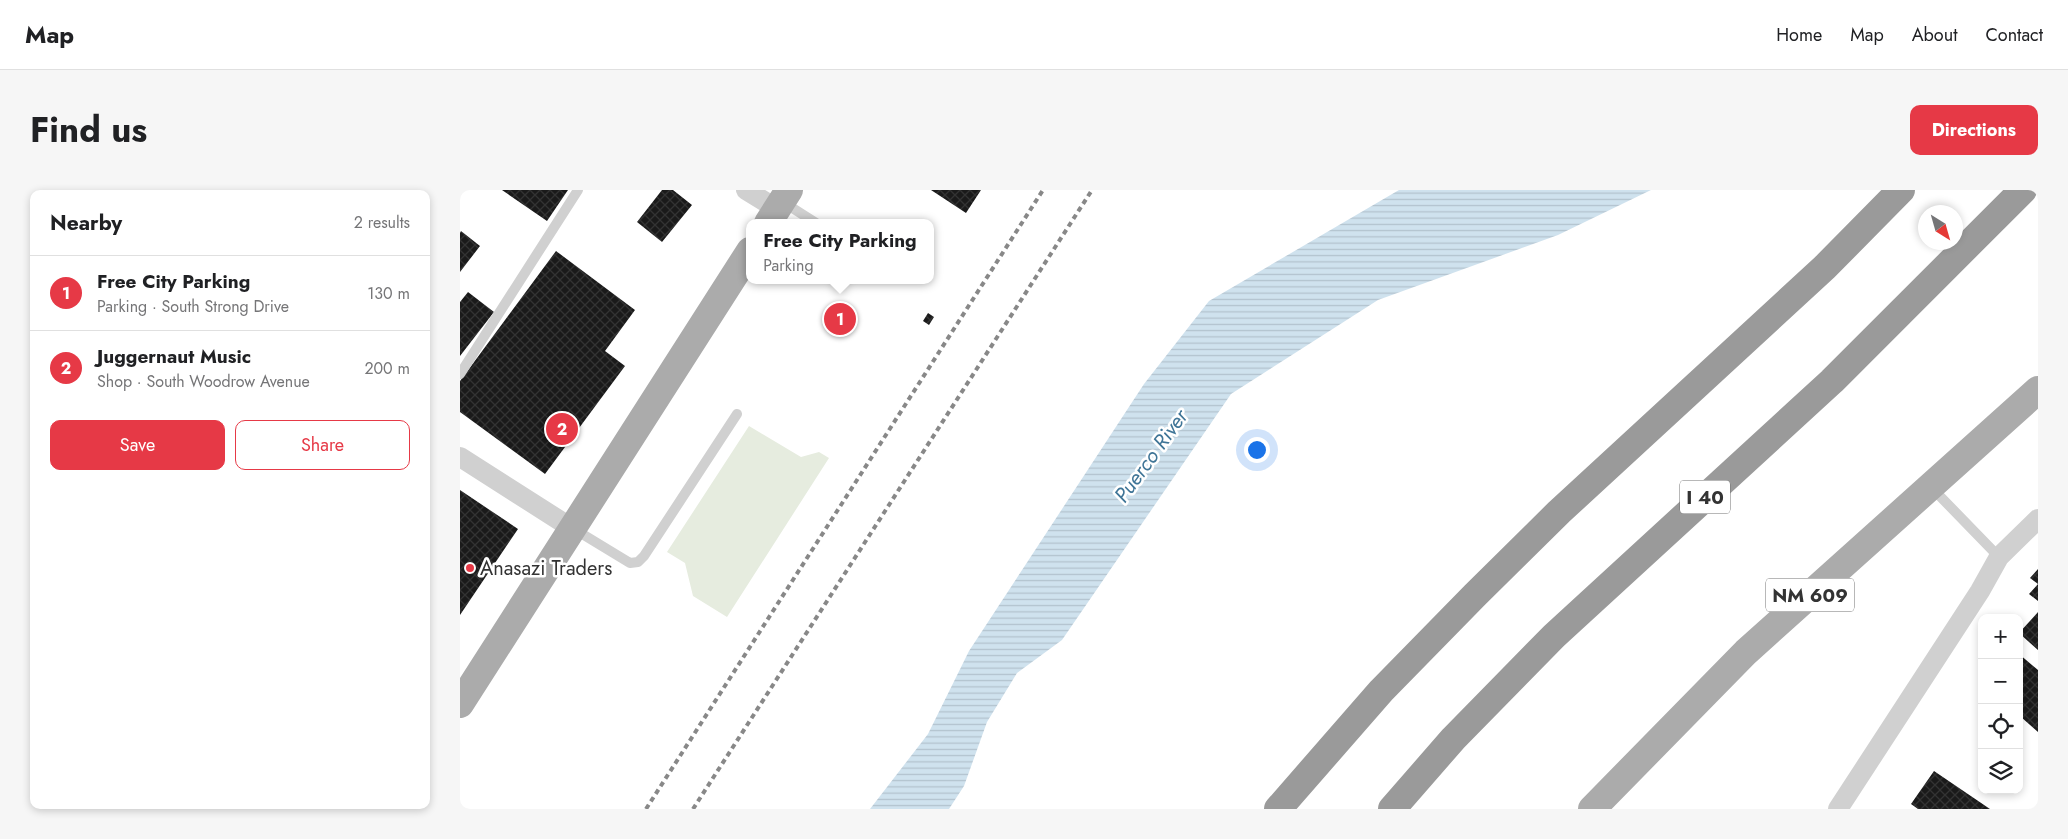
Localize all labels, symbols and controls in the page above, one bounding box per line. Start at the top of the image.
text: Map [25,17,74,52]
text: Home [1776,22,1822,48]
text: Map [1850,22,1884,48]
text: About [1912,22,1957,48]
text: Contact [1985,22,2043,48]
text: Find us [30,105,147,155]
button: Directions [1910,105,2038,155]
north arrow [1918,205,1963,250]
text: Nearby [50,208,122,238]
text: 2 results [354,211,410,234]
popup [746,219,934,284]
text: Free City Parking [763,227,917,254]
text: Parking [763,254,814,277]
text: Free City Parking [97,268,250,295]
text: 1 [62,282,70,305]
text: 130 m [367,282,410,305]
text: Parking · South Strong Drive [97,295,289,318]
pin: 1 [824,300,856,338]
text: Juggernaut Music [97,343,251,370]
text: 2 [61,357,71,380]
text: 200 m [364,357,410,380]
text: Shop · South Woodrow Avenue [97,370,310,393]
water label: Puerco River [1107,402,1196,509]
pin: 2 [546,410,578,448]
button: Save [50,420,225,470]
button: Share [235,420,410,470]
your location [1244,437,1270,463]
road number: I 40 [1680,480,1730,514]
place label: Anasazi Traders [480,554,612,583]
marker: Anasazi Traders [464,562,476,574]
road number: NM 609 [1766,578,1854,612]
map controls [1978,614,2023,794]
button: + [1978,614,2023,659]
button: − [1978,659,2023,704]
button: locate [1978,704,2023,749]
button: layers [1978,749,2023,794]

